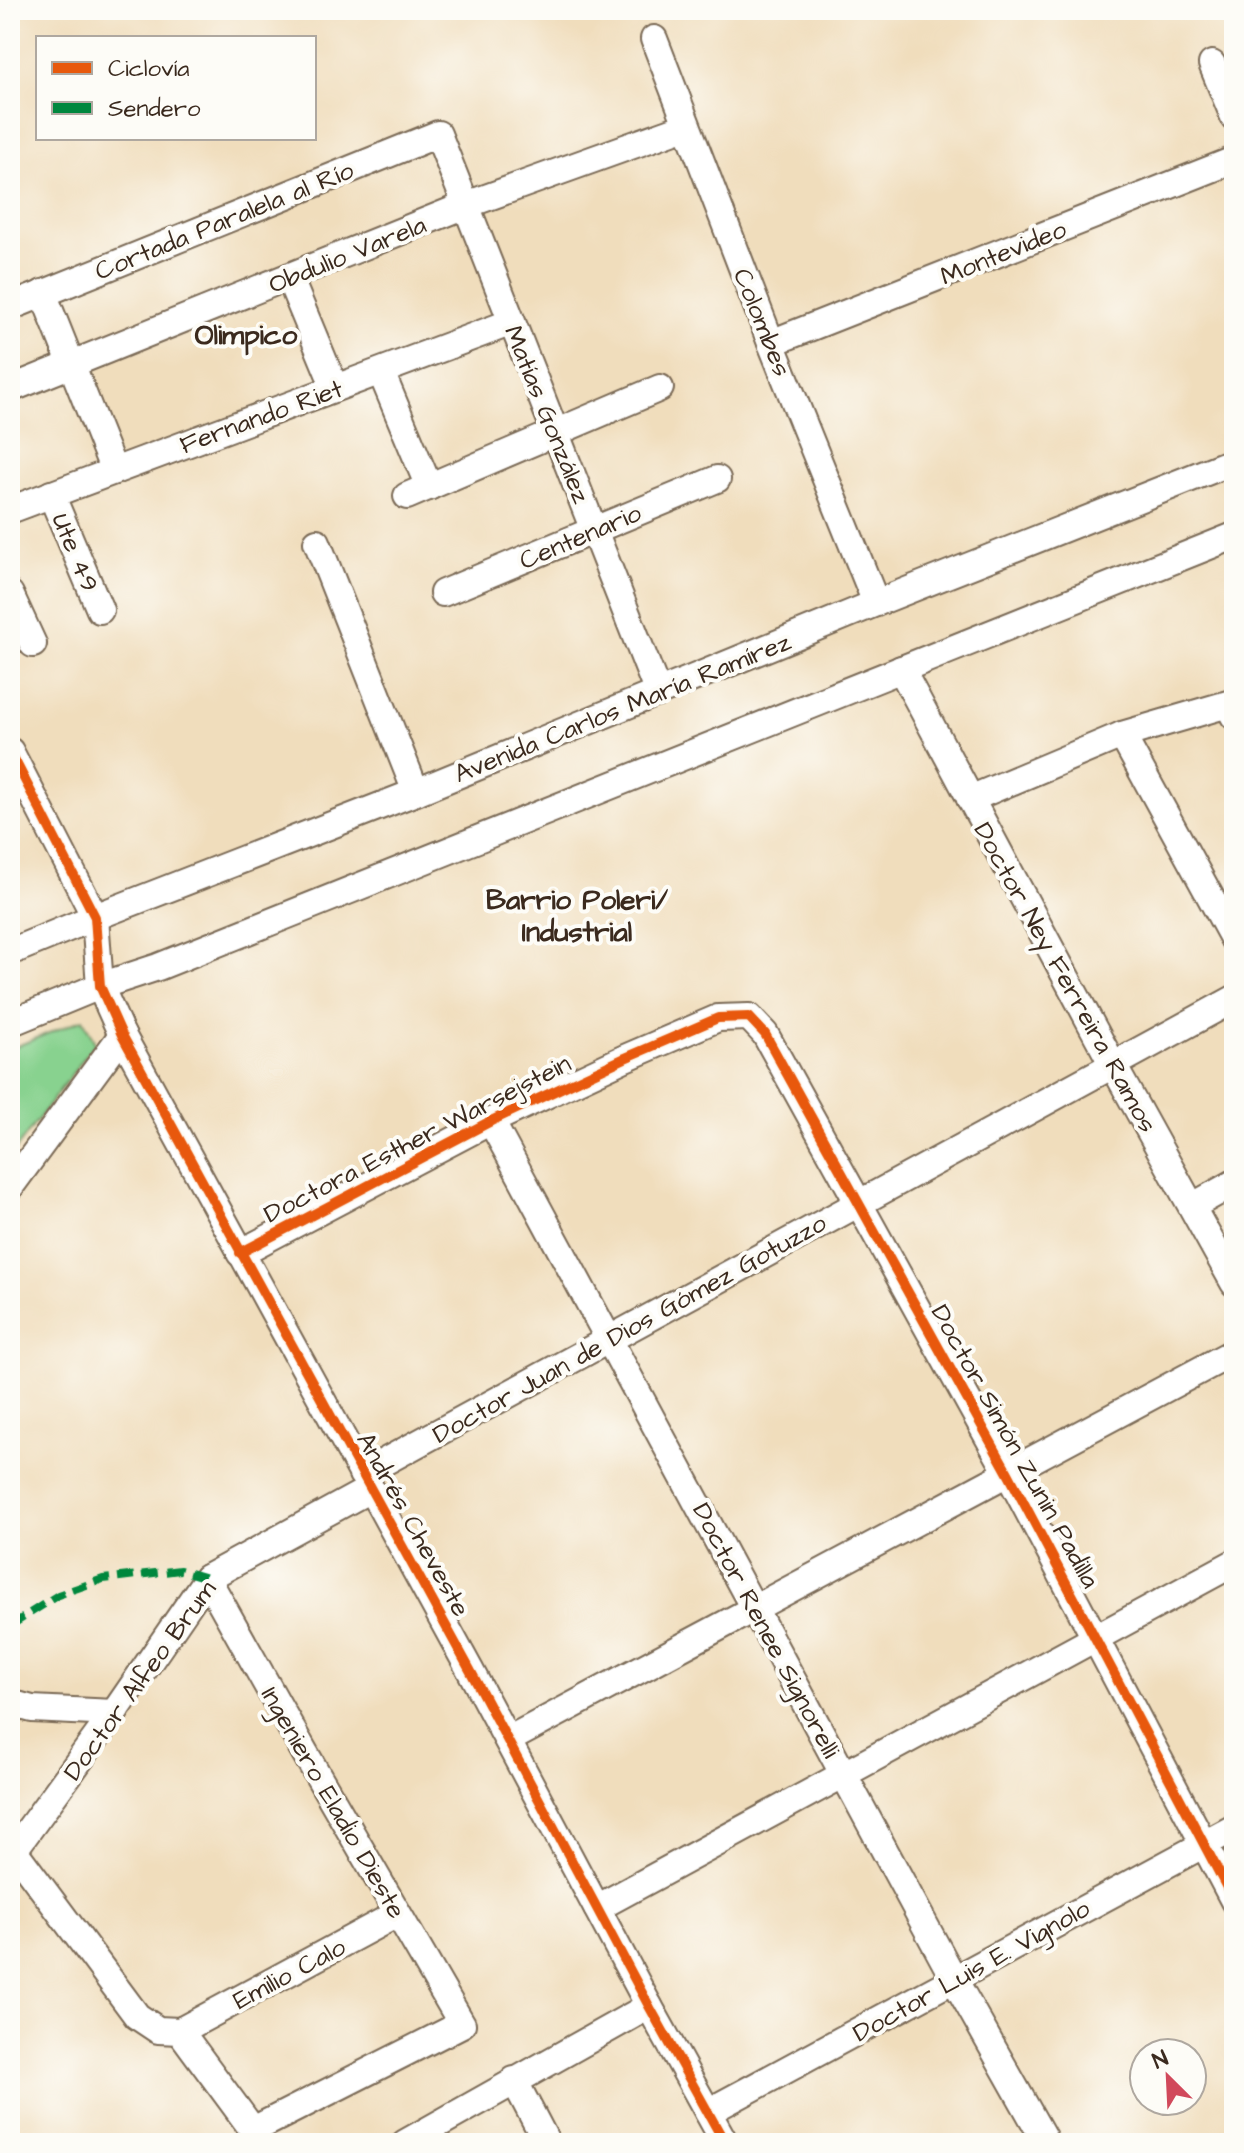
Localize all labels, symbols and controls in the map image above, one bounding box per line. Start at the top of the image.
legend [36,36,316,140]
text: Ciclovía [108,52,189,86]
text: Sendero [108,92,201,126]
street label: Cortada Paralela al Río [90,152,359,289]
street label: Obdulio Varela [263,207,431,303]
street label: Montevideo [935,211,1072,295]
street label: Colombes [724,263,800,382]
district label: Olimpico [195,316,297,356]
street label: Matías González [495,320,599,509]
street label: Fernando Riet [175,371,348,463]
street label: Centenario [514,495,647,579]
street label: Ute 49 [42,508,108,597]
street label: Avenida Carlos María Ramírez [449,624,796,792]
street label: Doctor Ney Ferreira Ramos [963,816,1166,1140]
district label: Barrio Poleri/ Industrial [486,881,668,952]
street label: Doctora Esther Warsejstein [258,1046,577,1232]
street label: Doctor Juan de Dios Gómez Gotuzzo [426,1205,833,1452]
street label: Doctor Simón Zunin Padilla [922,1298,1108,1595]
street label: Andrés Cheveste [348,1426,479,1623]
street label: Doctor Renee Signorelli [682,1497,849,1765]
street label: Doctor Alfeo Brum [55,1573,225,1788]
street label: Ingeniero Eladio Dieste [250,1680,414,1926]
street label: Doctor Luis E. Vignolo [846,1891,1098,2053]
street label: Emilio Calo [227,1929,353,2019]
north arrow [1128,2037,1208,2117]
text: N [1148,2043,1173,2077]

